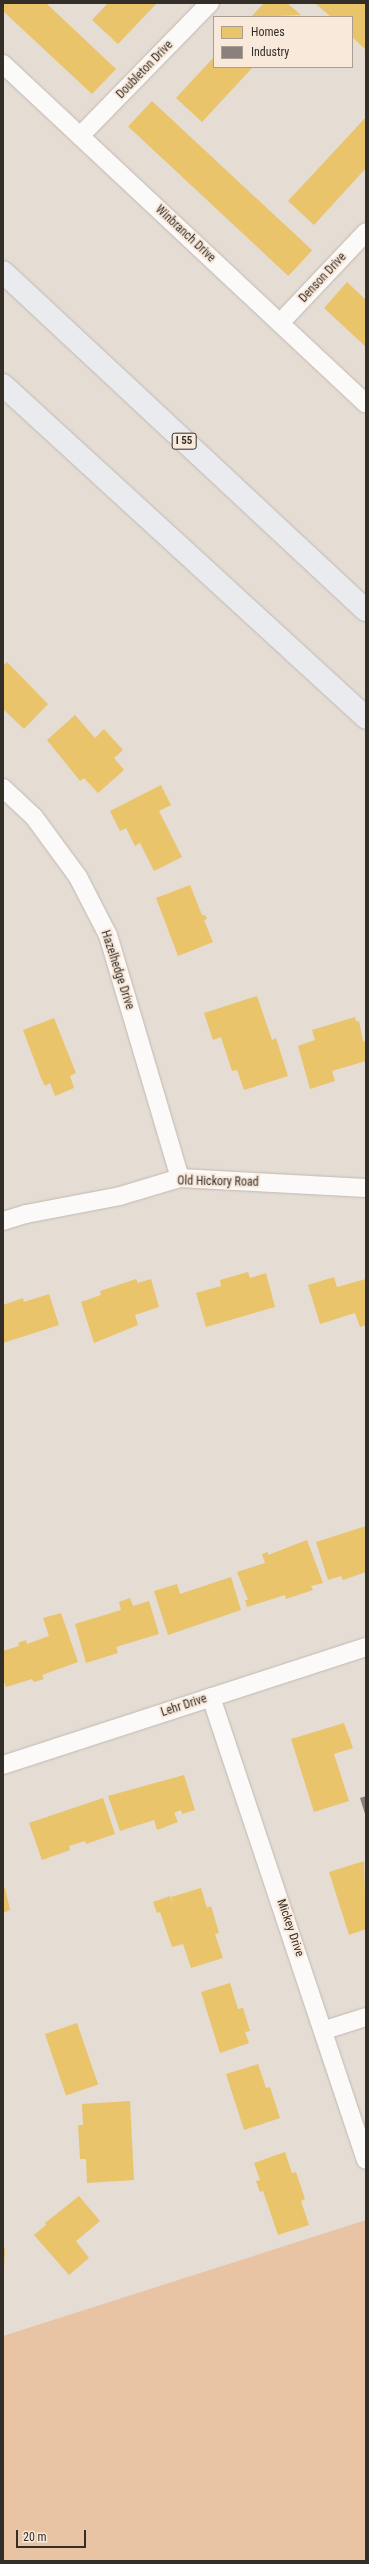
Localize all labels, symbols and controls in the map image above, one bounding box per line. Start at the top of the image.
legend [213,16,353,68]
text: Homes [251,25,285,39]
street label: Doubleton Drive [114,38,176,102]
text: Industry [251,45,289,59]
street label: Winbranch Drive [152,203,218,265]
street label: Denson Drive [296,250,350,306]
road number: I 55 [171,432,197,450]
street label: Hazelhedge Drive [97,929,137,1011]
street label: Old Hickory Road [177,1174,259,1190]
street label: Lehr Drive [159,1692,209,1720]
street label: Mickey Drive [273,1897,307,1959]
scale bar [18,2522,88,2548]
text: 20 m [23,2530,47,2544]

